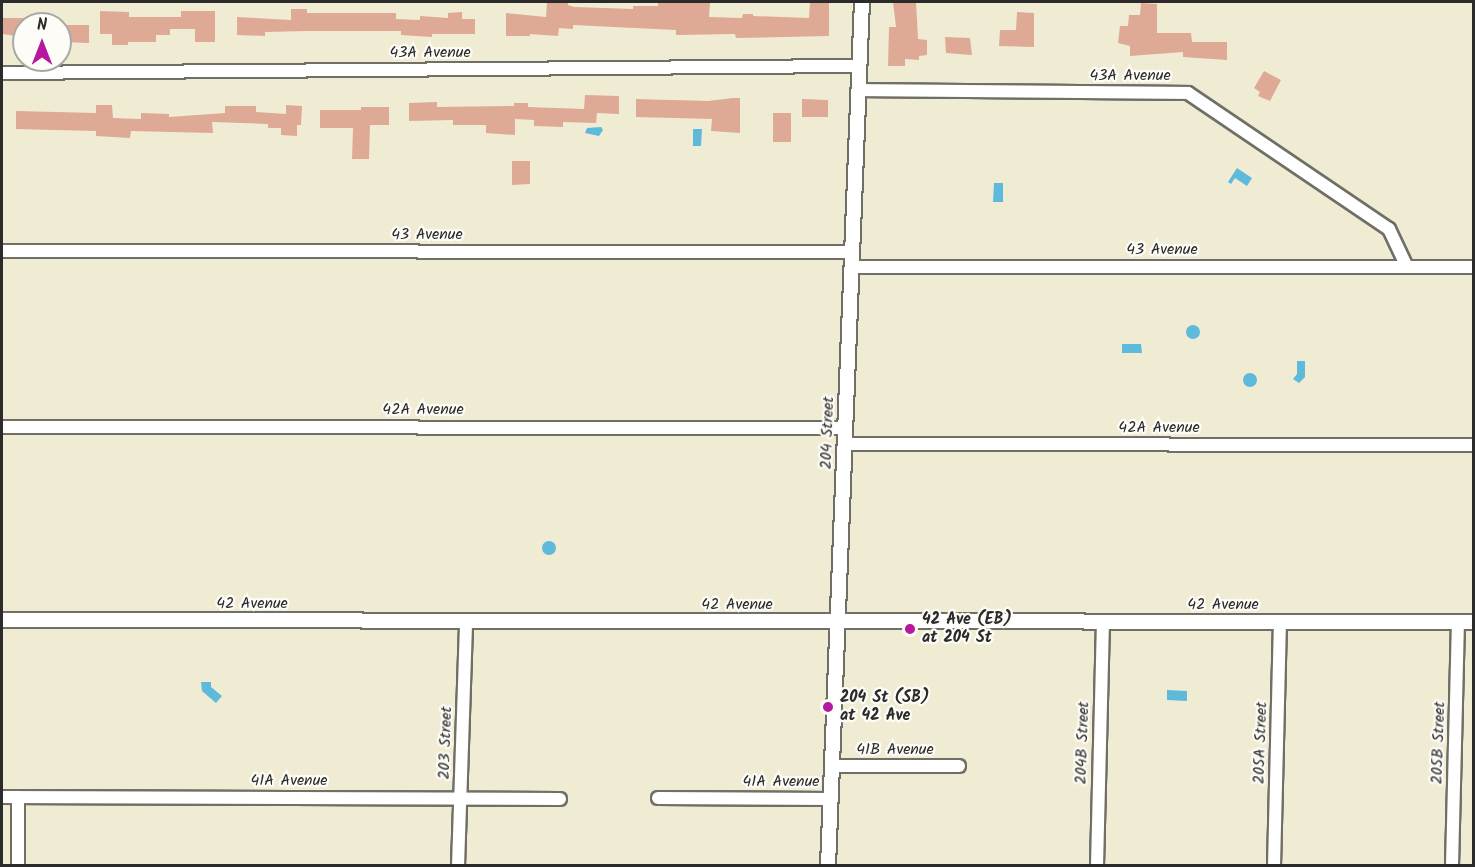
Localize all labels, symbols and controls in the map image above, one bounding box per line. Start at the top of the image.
north arrow [12,12,72,72]
text: N [37,13,47,38]
street label: 43A Avenue [389,43,471,63]
street label: 43A Avenue [1089,66,1171,86]
street label: 43 Avenue [391,225,463,245]
street label: 43 Avenue [1126,240,1198,260]
street label: 204 Street [817,396,839,470]
street label: 42A Avenue [382,400,464,420]
street label: 42A Avenue [1118,418,1200,438]
street label: 42 Avenue [216,594,288,614]
street label: 42 Avenue [701,595,773,615]
street label: 42 Avenue [1187,595,1259,615]
place label: 42 Ave (EB) at 204 St [922,610,1012,648]
marker: 42 Ave (EB) at 204 St [903,622,917,636]
place label: 204 St (SB) at 42 Ave [840,688,930,726]
marker: 204 St (SB) at 42 Ave [821,700,835,714]
street label: 204B Street [1072,701,1094,785]
street label: 205A Street [1250,701,1272,785]
street label: 205B Street [1428,701,1450,785]
street label: 203 Street [435,706,457,780]
street label: 41B Avenue [856,740,934,760]
street label: 41A Avenue [250,771,328,791]
street label: 41A Avenue [742,772,820,792]

